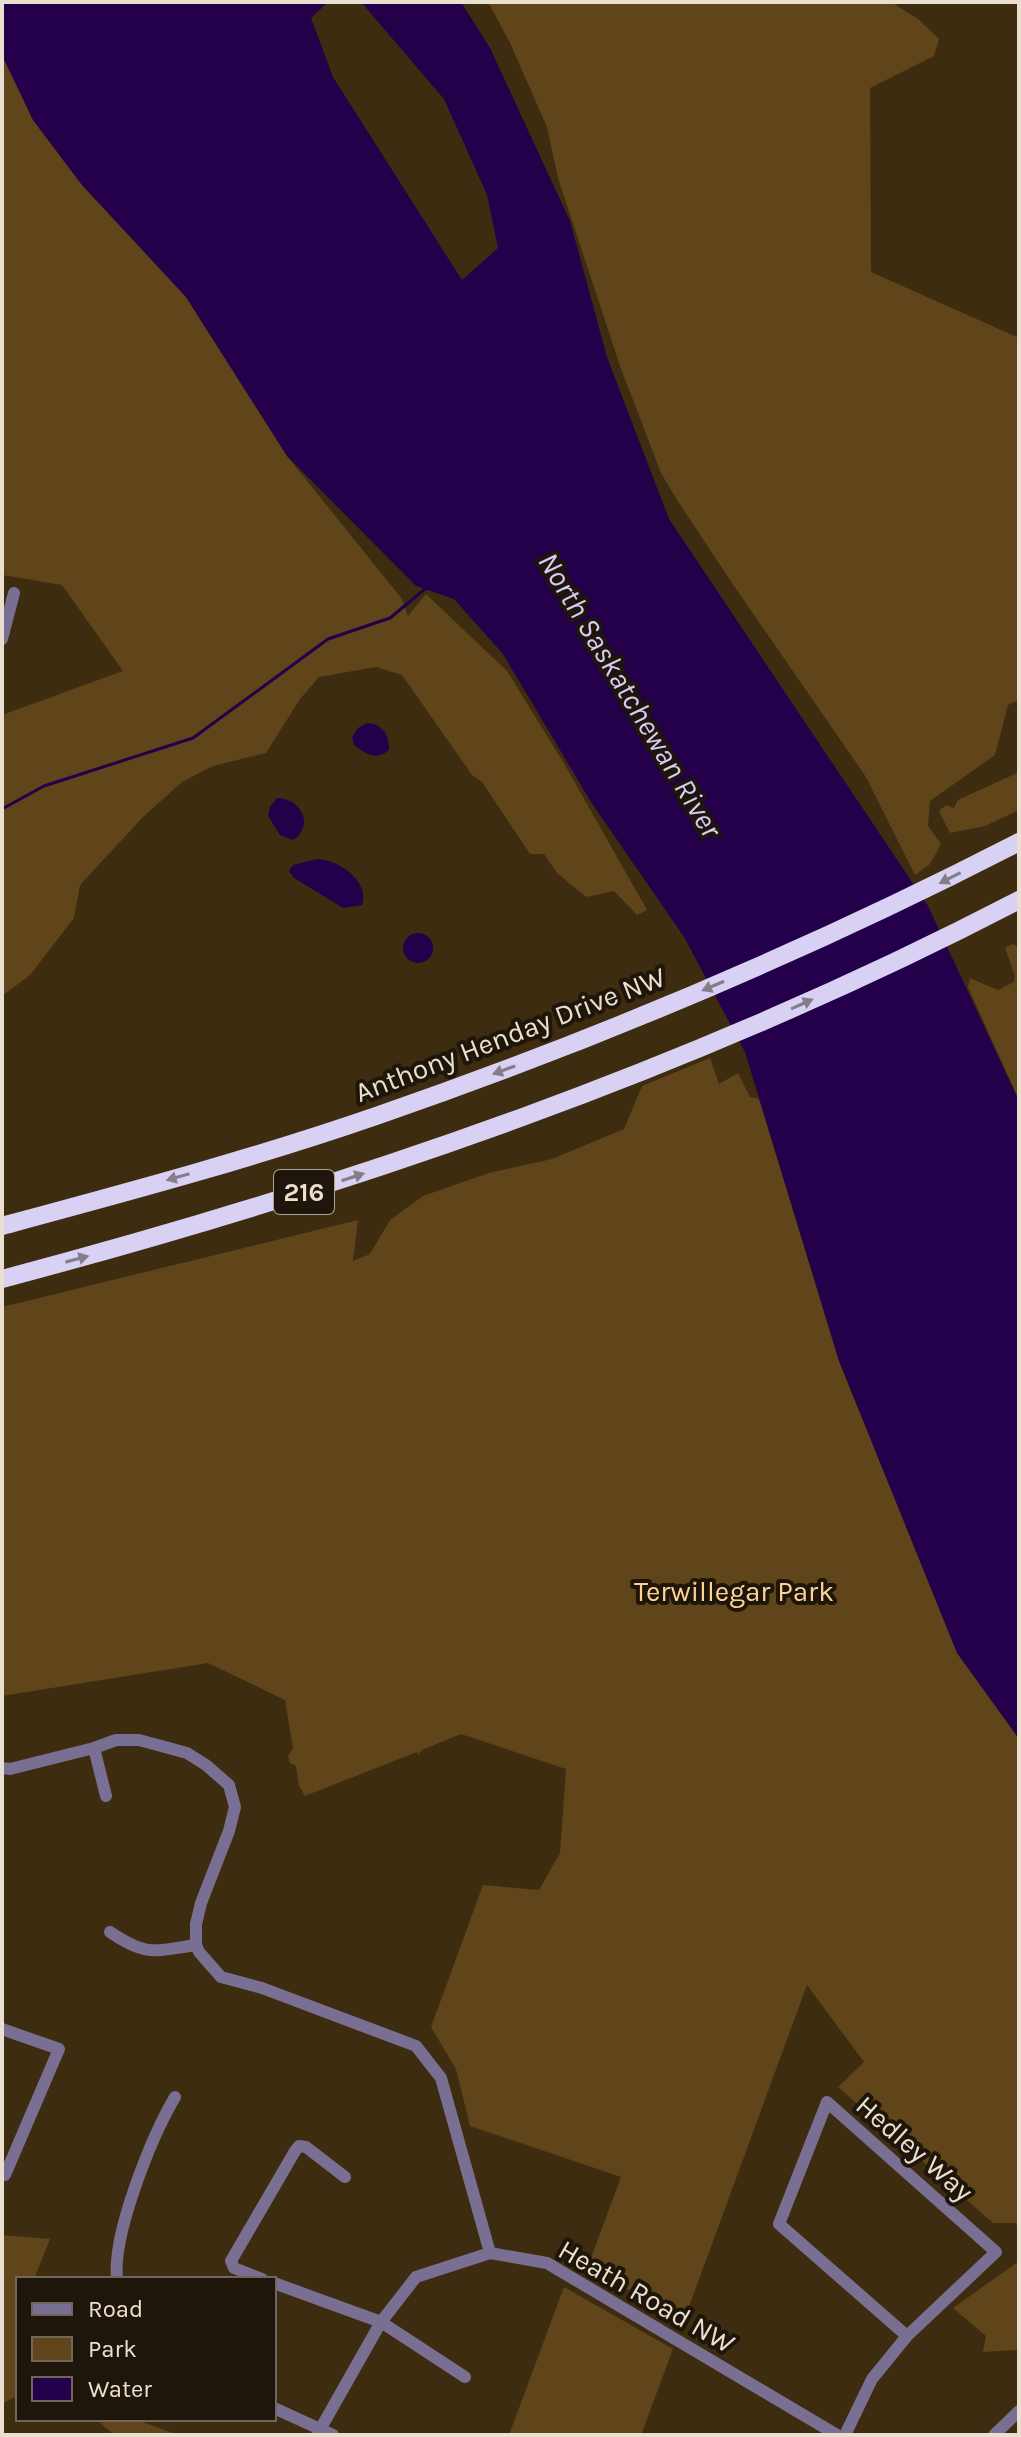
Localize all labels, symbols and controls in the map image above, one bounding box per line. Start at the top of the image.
water label: North Saskatchewan River [531,546,730,846]
one-way arrow [938,871,961,884]
street label: Anthony Henday Drive NW [350,960,670,1109]
one-way arrow [701,979,725,993]
one-way arrow [790,997,814,1011]
one-way arrow [492,1065,516,1077]
road number: 216 [274,1170,334,1214]
one-way arrow [342,1170,366,1182]
one-way arrow [165,1172,190,1184]
one-way arrow [65,1252,90,1264]
park label: Terwillegar Park [634,1575,834,1608]
street label: Hedley Way [849,2089,980,2208]
street label: Heath Road NW [553,2233,741,2360]
legend [16,2277,276,2421]
text: Road [88,2295,143,2323]
text: Park [88,2335,137,2363]
text: Water [88,2375,152,2403]

